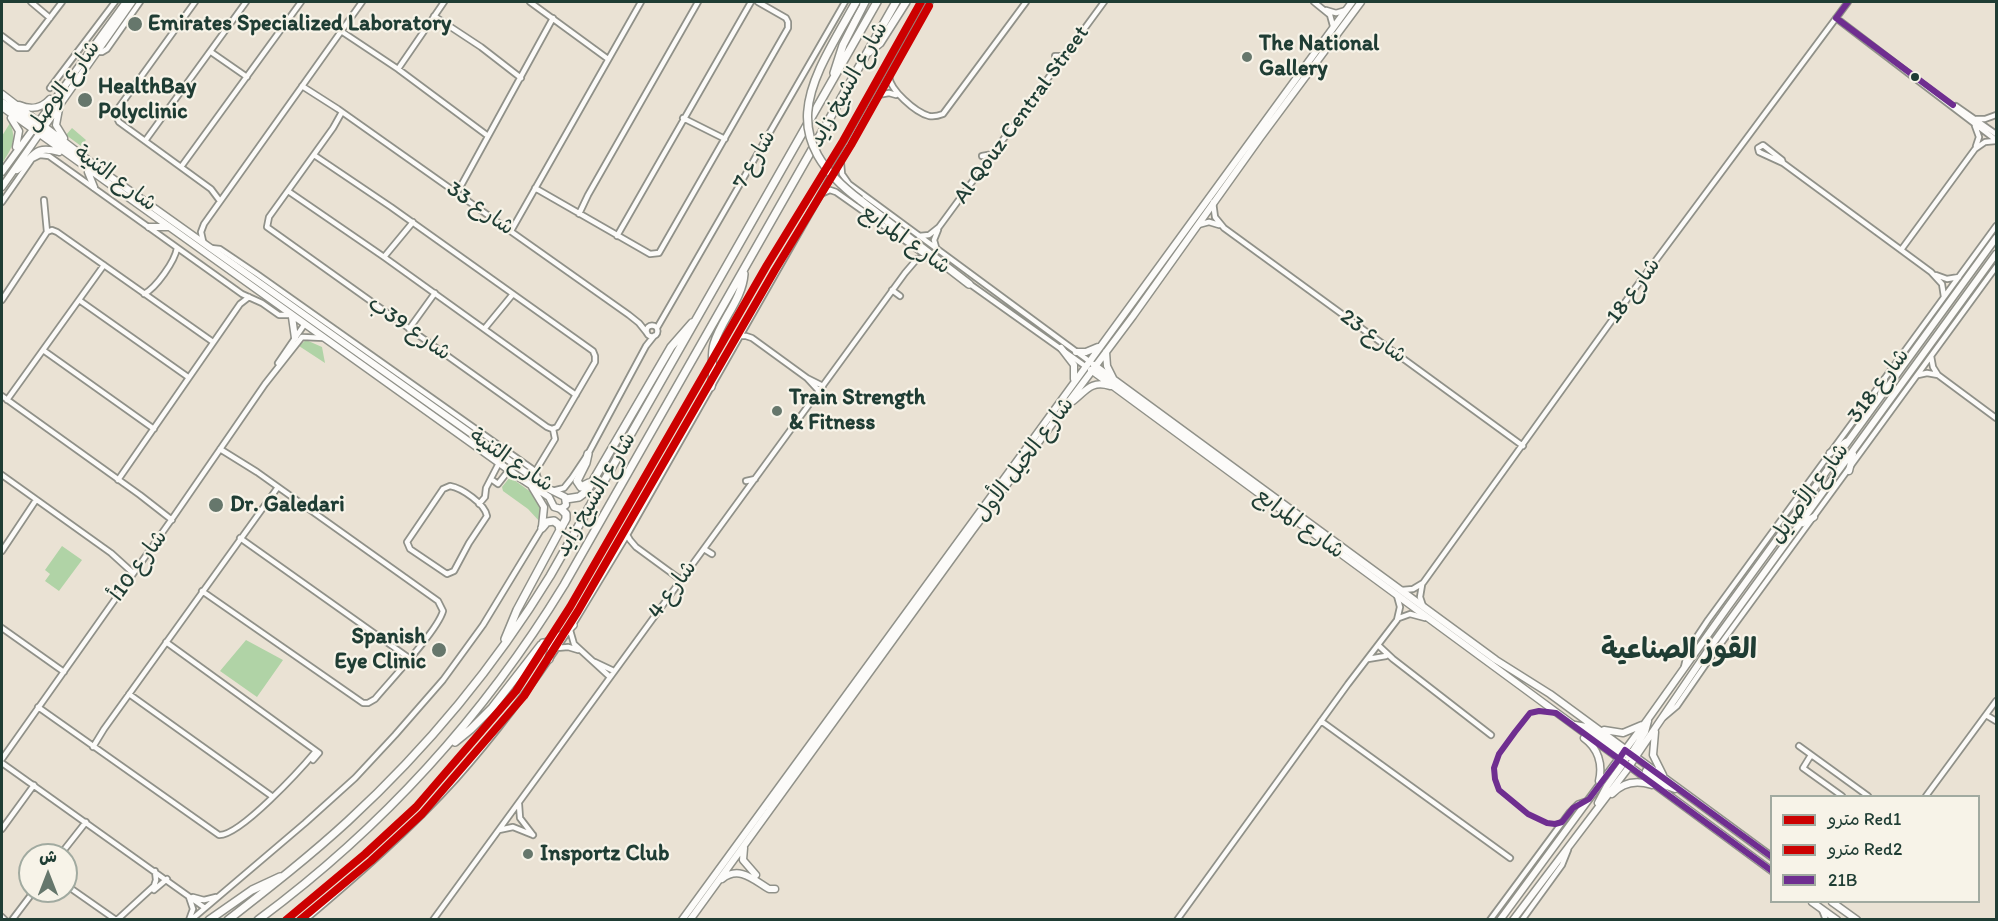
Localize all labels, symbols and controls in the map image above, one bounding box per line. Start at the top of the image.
place label: Emirates Specialized Laboratory [148,11,451,37]
marker: Emirates Specialized Laboratory [126,15,144,33]
street label: شارع الشيخ زايد [804,18,894,152]
street label: Al Qouz Central Street [949,21,1095,209]
place label: The National Gallery [1259,31,1379,82]
street label: شارع الوصل [22,35,106,139]
marker: The National Gallery [1240,50,1254,64]
unlabelled marker [1909,71,1921,83]
place label: HealthBay Polyclinic [98,74,196,125]
marker: HealthBay Polyclinic [76,91,94,109]
street label: شارع 7 [728,126,782,194]
street label: شارع الثنية [69,140,161,218]
street label: شارع 33 [441,176,519,242]
street label: شارع المرابع [855,199,955,281]
street label: شارع 18 [1601,253,1667,329]
street label: شارع 39ب [362,291,456,367]
street label: شارع 23 [1334,304,1412,370]
street label: شارع 318 [1842,343,1916,429]
place label: Train Strength & Fitness [789,385,925,436]
street label: شارع الخيل الأول [970,392,1080,528]
marker: Train Strength & Fitness [770,404,784,418]
street label: شارع الثنية [464,423,558,499]
street label: شارع الشيخ زايد [550,428,642,562]
street label: شارع الأصايل [1765,439,1855,549]
street label: شارع المرابع [1249,483,1349,565]
place label: Dr. Galedari [230,492,345,518]
marker: Dr. Galedari [207,496,225,514]
street label: شارع 10أ [104,525,174,607]
street label: شارع 4 [643,556,703,624]
place label: Spanish Eye Clinic [334,624,426,676]
district label: القوز الصناعية [1601,634,1757,668]
marker: Spanish Eye Clinic [430,641,448,659]
legend [1770,795,1980,903]
text: مترو Red1 [1828,808,1901,830]
text: مترو Red2 [1828,838,1903,860]
place label: Insportz Club [540,841,669,867]
north arrow [18,843,78,903]
text: ش [39,847,57,866]
marker: Insportz Club [521,847,535,861]
text: 21B [1828,869,1857,891]

